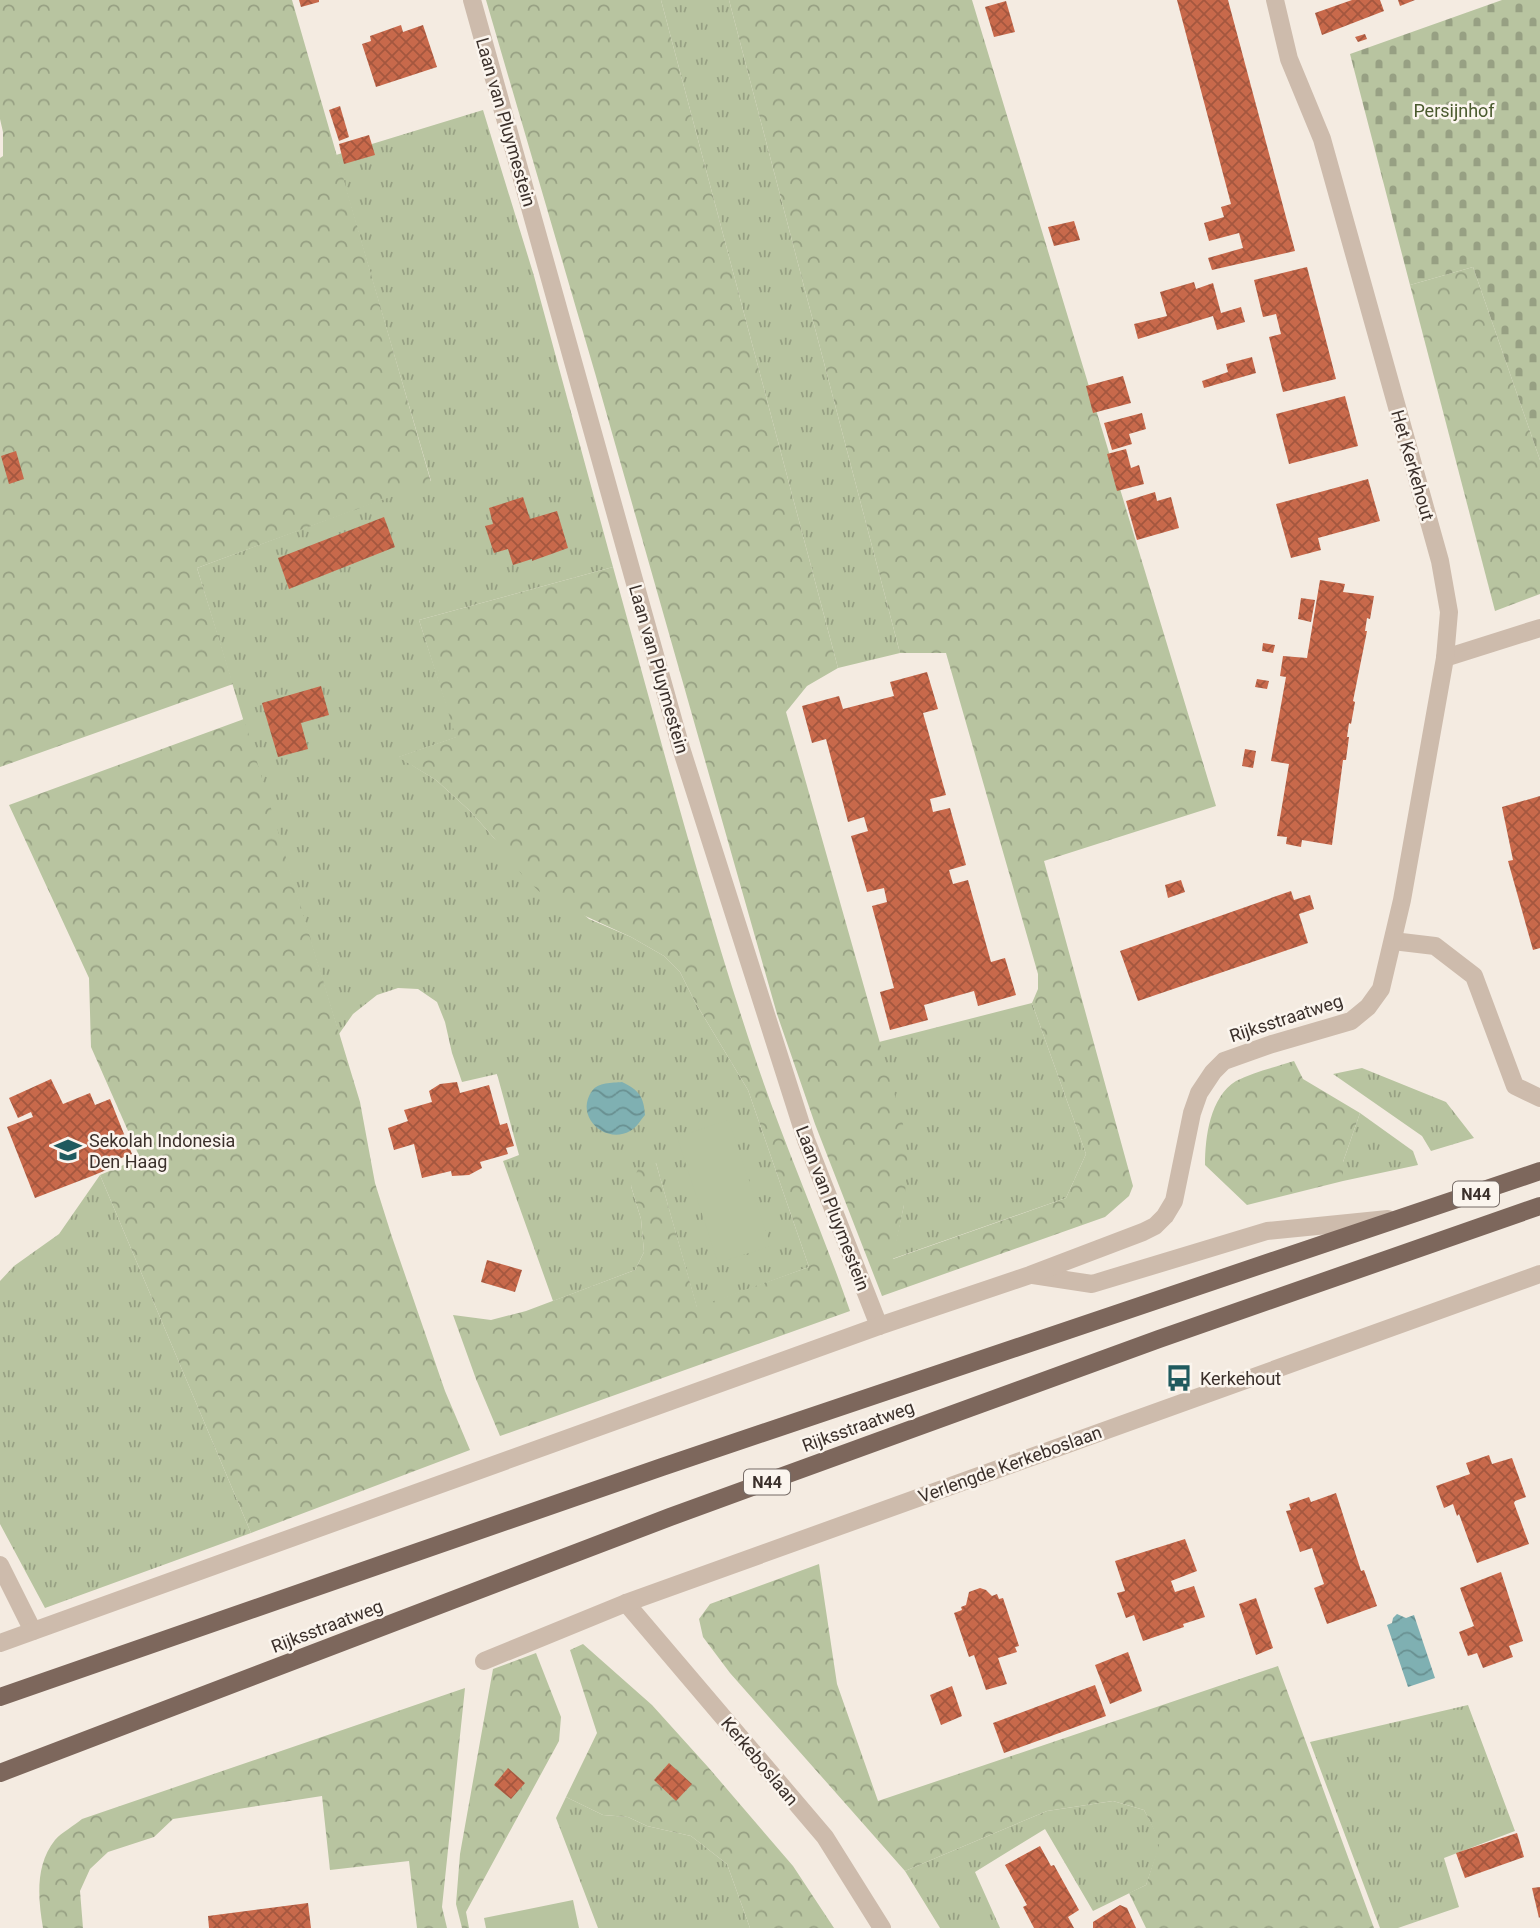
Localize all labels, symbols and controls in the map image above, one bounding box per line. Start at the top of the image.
street label: Laan van Pluymestein [472,35,540,209]
park label: Persijnhof [1413,100,1495,121]
street label: Het Kerkehout [1387,407,1439,523]
street label: Laan van Pluymestein [625,582,693,756]
street label: Rijksstraatweg [1227,990,1345,1046]
street label: Laan van Pluymestein [792,1123,874,1293]
place label: Sekolah Indonesia Den Haag [89,1130,235,1172]
school or university icon: Sekolah Indonesia Den Haag [53,1135,83,1165]
road number: N44 [1453,1182,1499,1206]
bus stop icon: Kerkehout [1164,1363,1194,1393]
place label: Kerkehout [1200,1368,1281,1389]
street label: Rijksstraatweg [799,1396,917,1456]
street label: Verlengde Kerkeboslaan [915,1421,1105,1507]
road number: N44 [744,1470,790,1494]
street label: Rijksstraatweg [268,1595,386,1657]
street label: Kerkeboslaan [717,1713,803,1809]

